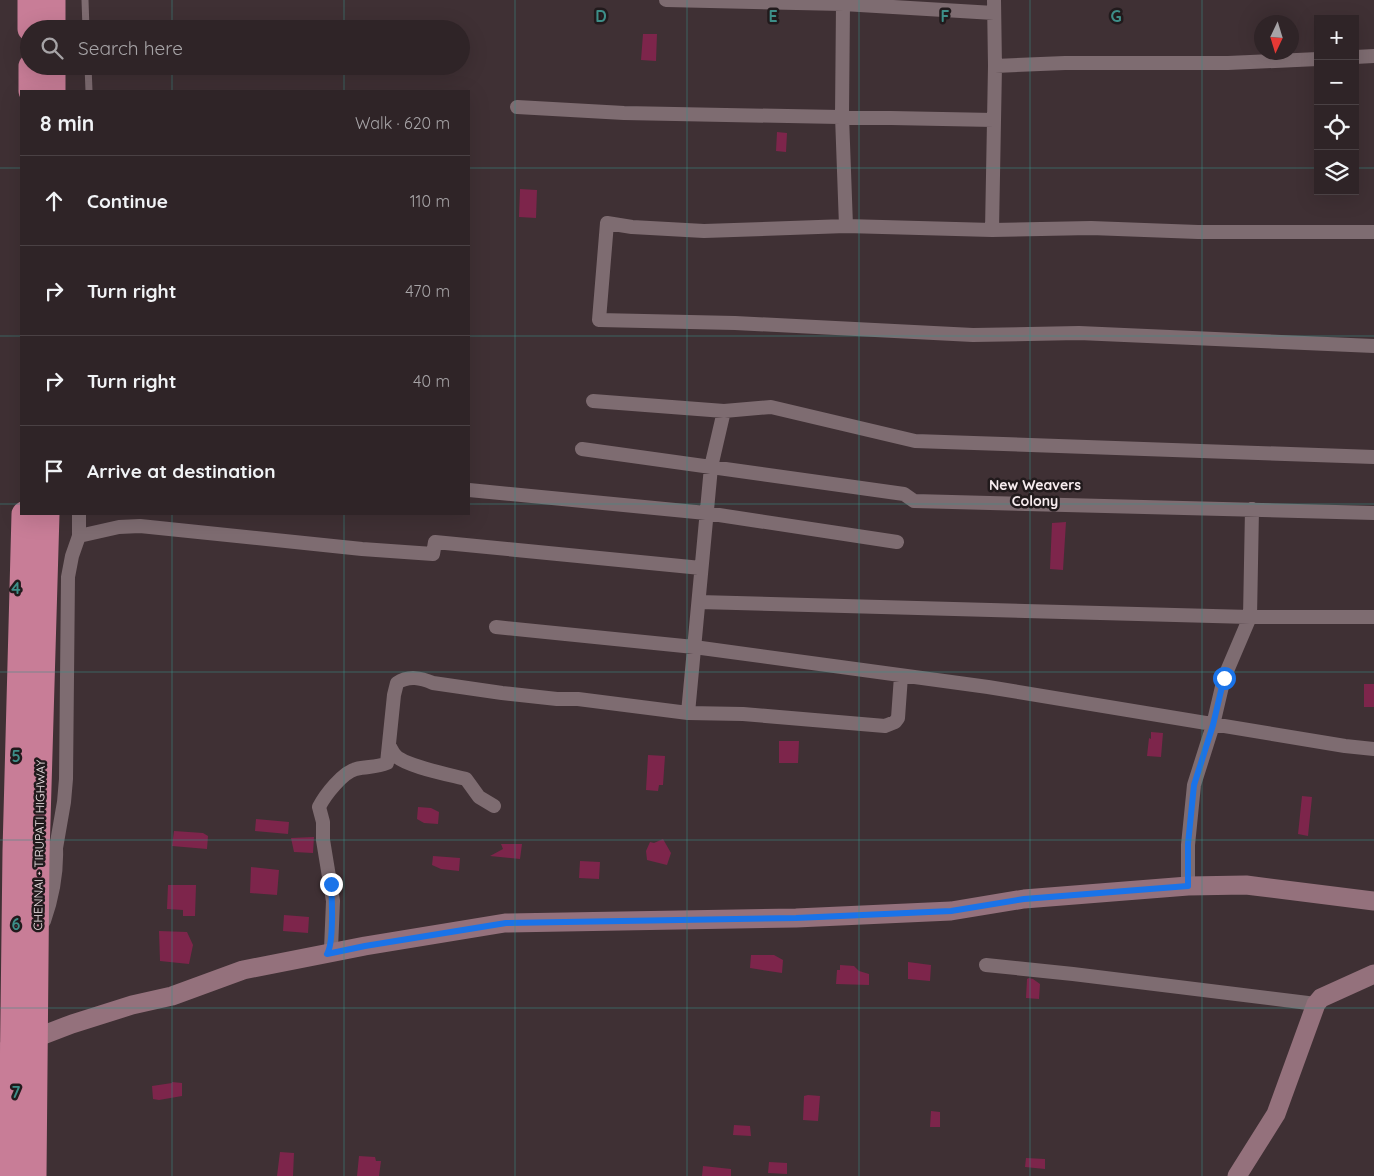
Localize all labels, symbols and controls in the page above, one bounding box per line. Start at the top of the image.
text: D [595,6,607,26]
text: E [768,6,778,26]
text: F [941,6,950,26]
text: G [1110,6,1122,26]
north arrow [1254,15,1299,60]
map controls [1314,15,1359,195]
button: + [1314,15,1359,60]
search box [20,20,470,75]
icon: search [38,34,66,62]
text: Search here [78,36,183,60]
button: − [1314,60,1359,105]
button: locate [1314,105,1359,150]
text: 8 min [40,110,94,136]
text: Walk · 620 m [355,113,450,133]
button: layers [1314,150,1359,195]
icon: ahead [40,187,68,215]
text: Continue [87,189,168,213]
text: 110 m [410,191,450,211]
icon: right [40,277,68,305]
text: Turn right [87,279,176,303]
text: 470 m [405,281,450,301]
icon: right [40,367,68,395]
text: Turn right [87,369,176,393]
text: 40 m [413,371,450,391]
icon: arrive [40,457,68,485]
text: Arrive at destination [87,459,276,483]
district label: New Weavers Colony [989,476,1081,510]
text: 4 [11,578,21,598]
route start [1213,667,1236,690]
text: 5 [11,746,21,766]
street label: CHENNAI - TIRUPATI HIGHWAY [30,759,48,931]
route end [320,873,343,896]
text: 6 [12,914,21,934]
text: 7 [12,1082,21,1102]

